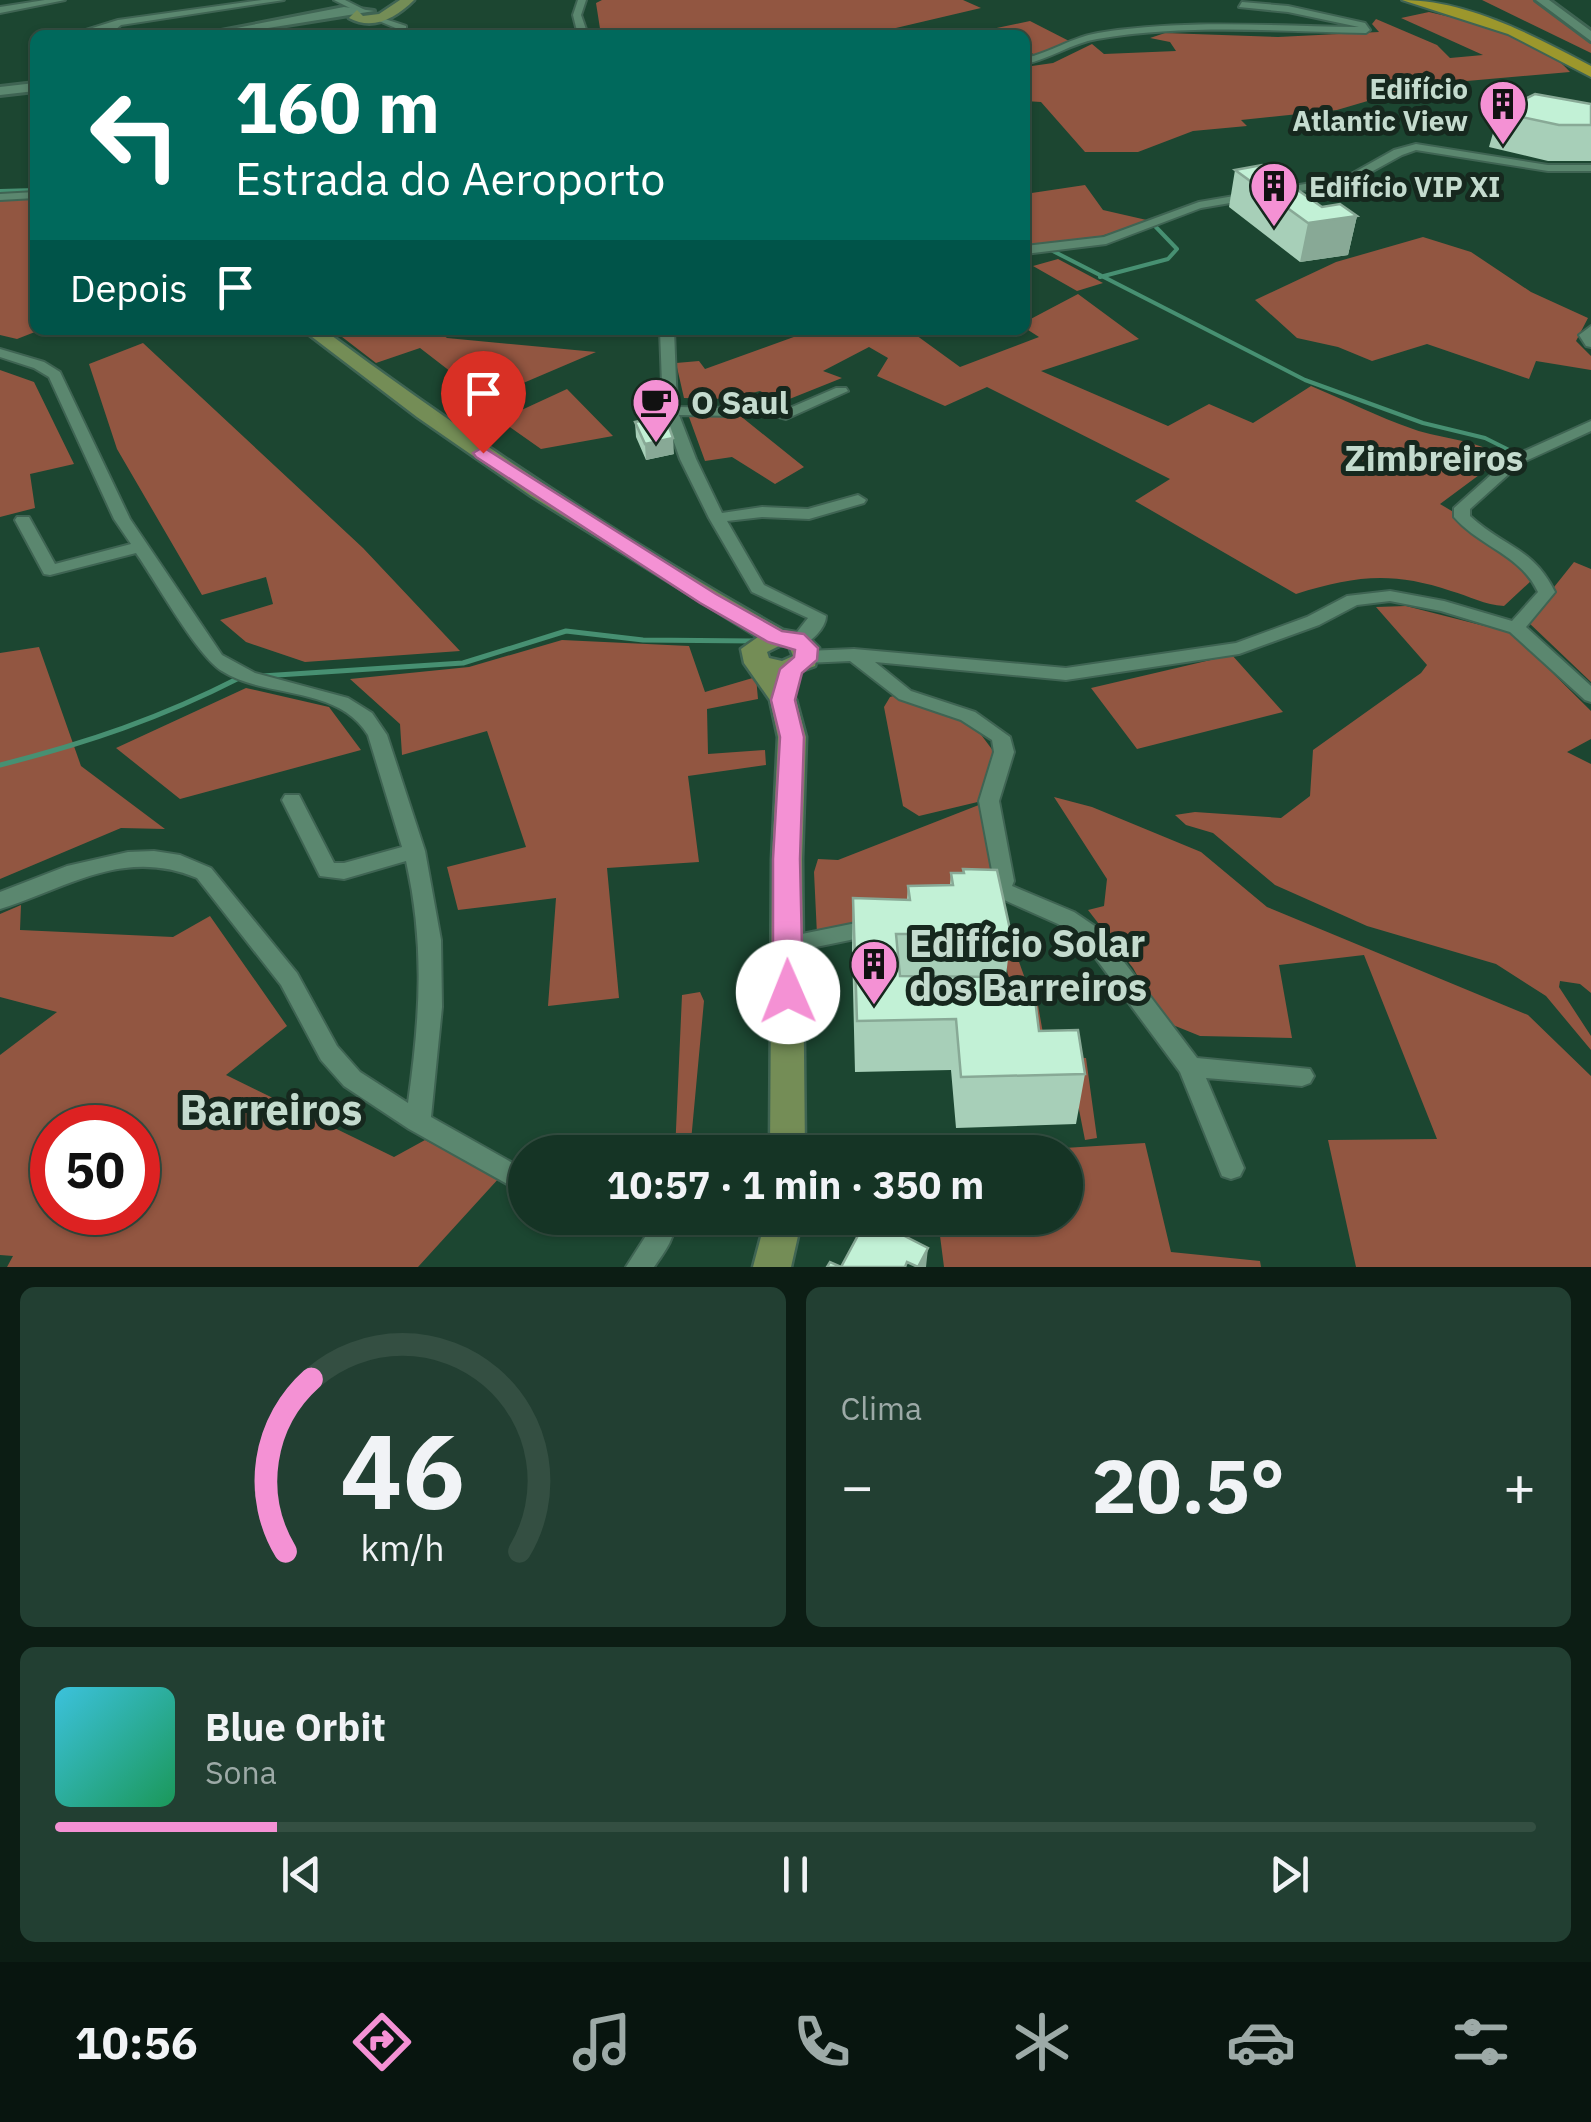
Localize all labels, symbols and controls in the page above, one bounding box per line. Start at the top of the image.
text: 160 m [235,61,440,152]
icon: left [70,70,200,200]
place label: Edifício Atlantic View [1292,70,1468,139]
building icon: Edifício Atlantic View [1477,78,1529,146]
text: Estrada do Aeroporto [235,149,666,207]
building icon: Edifício VIP XI [1248,160,1300,228]
place label: Edifício VIP XI [1309,168,1500,205]
icon: arrive [208,260,263,315]
text: Depois [70,263,188,312]
pin [441,351,526,454]
icon: arrive [456,366,511,421]
cafe icon: O Saul [630,376,682,444]
place label: O Saul [691,381,789,423]
district label: Zimbreiros [1345,435,1523,481]
place label: Edifício Solar dos Barreiros [909,918,1147,1011]
building icon: Edifício Solar dos Barreiros [848,938,900,1006]
position arrow [736,940,840,1044]
district label: Barreiros [180,1082,362,1137]
speed limit sign: 50 [30,1105,160,1235]
text: 10:57 · 1 min · 350 m [607,1160,984,1209]
text: Clima [841,1387,922,1429]
text: 46 [340,1402,465,1538]
text: 20.5° [1091,1436,1285,1534]
text: − [841,1450,874,1521]
text: + [1503,1450,1536,1521]
text: km/h [361,1524,445,1571]
text: Blue Orbit [205,1702,386,1751]
text: Sona [205,1751,277,1793]
icon: previous [274,1847,329,1902]
icon: pause [768,1847,823,1902]
icon: next [1262,1847,1317,1902]
icon: directions [347,2007,417,2077]
icon: music [567,2007,637,2077]
icon: phone [787,2007,857,2077]
icon: climate [1007,2007,1077,2077]
icon: car [1226,2007,1296,2077]
icon: filters [1446,2007,1516,2077]
text: 10:56 [75,2013,198,2071]

